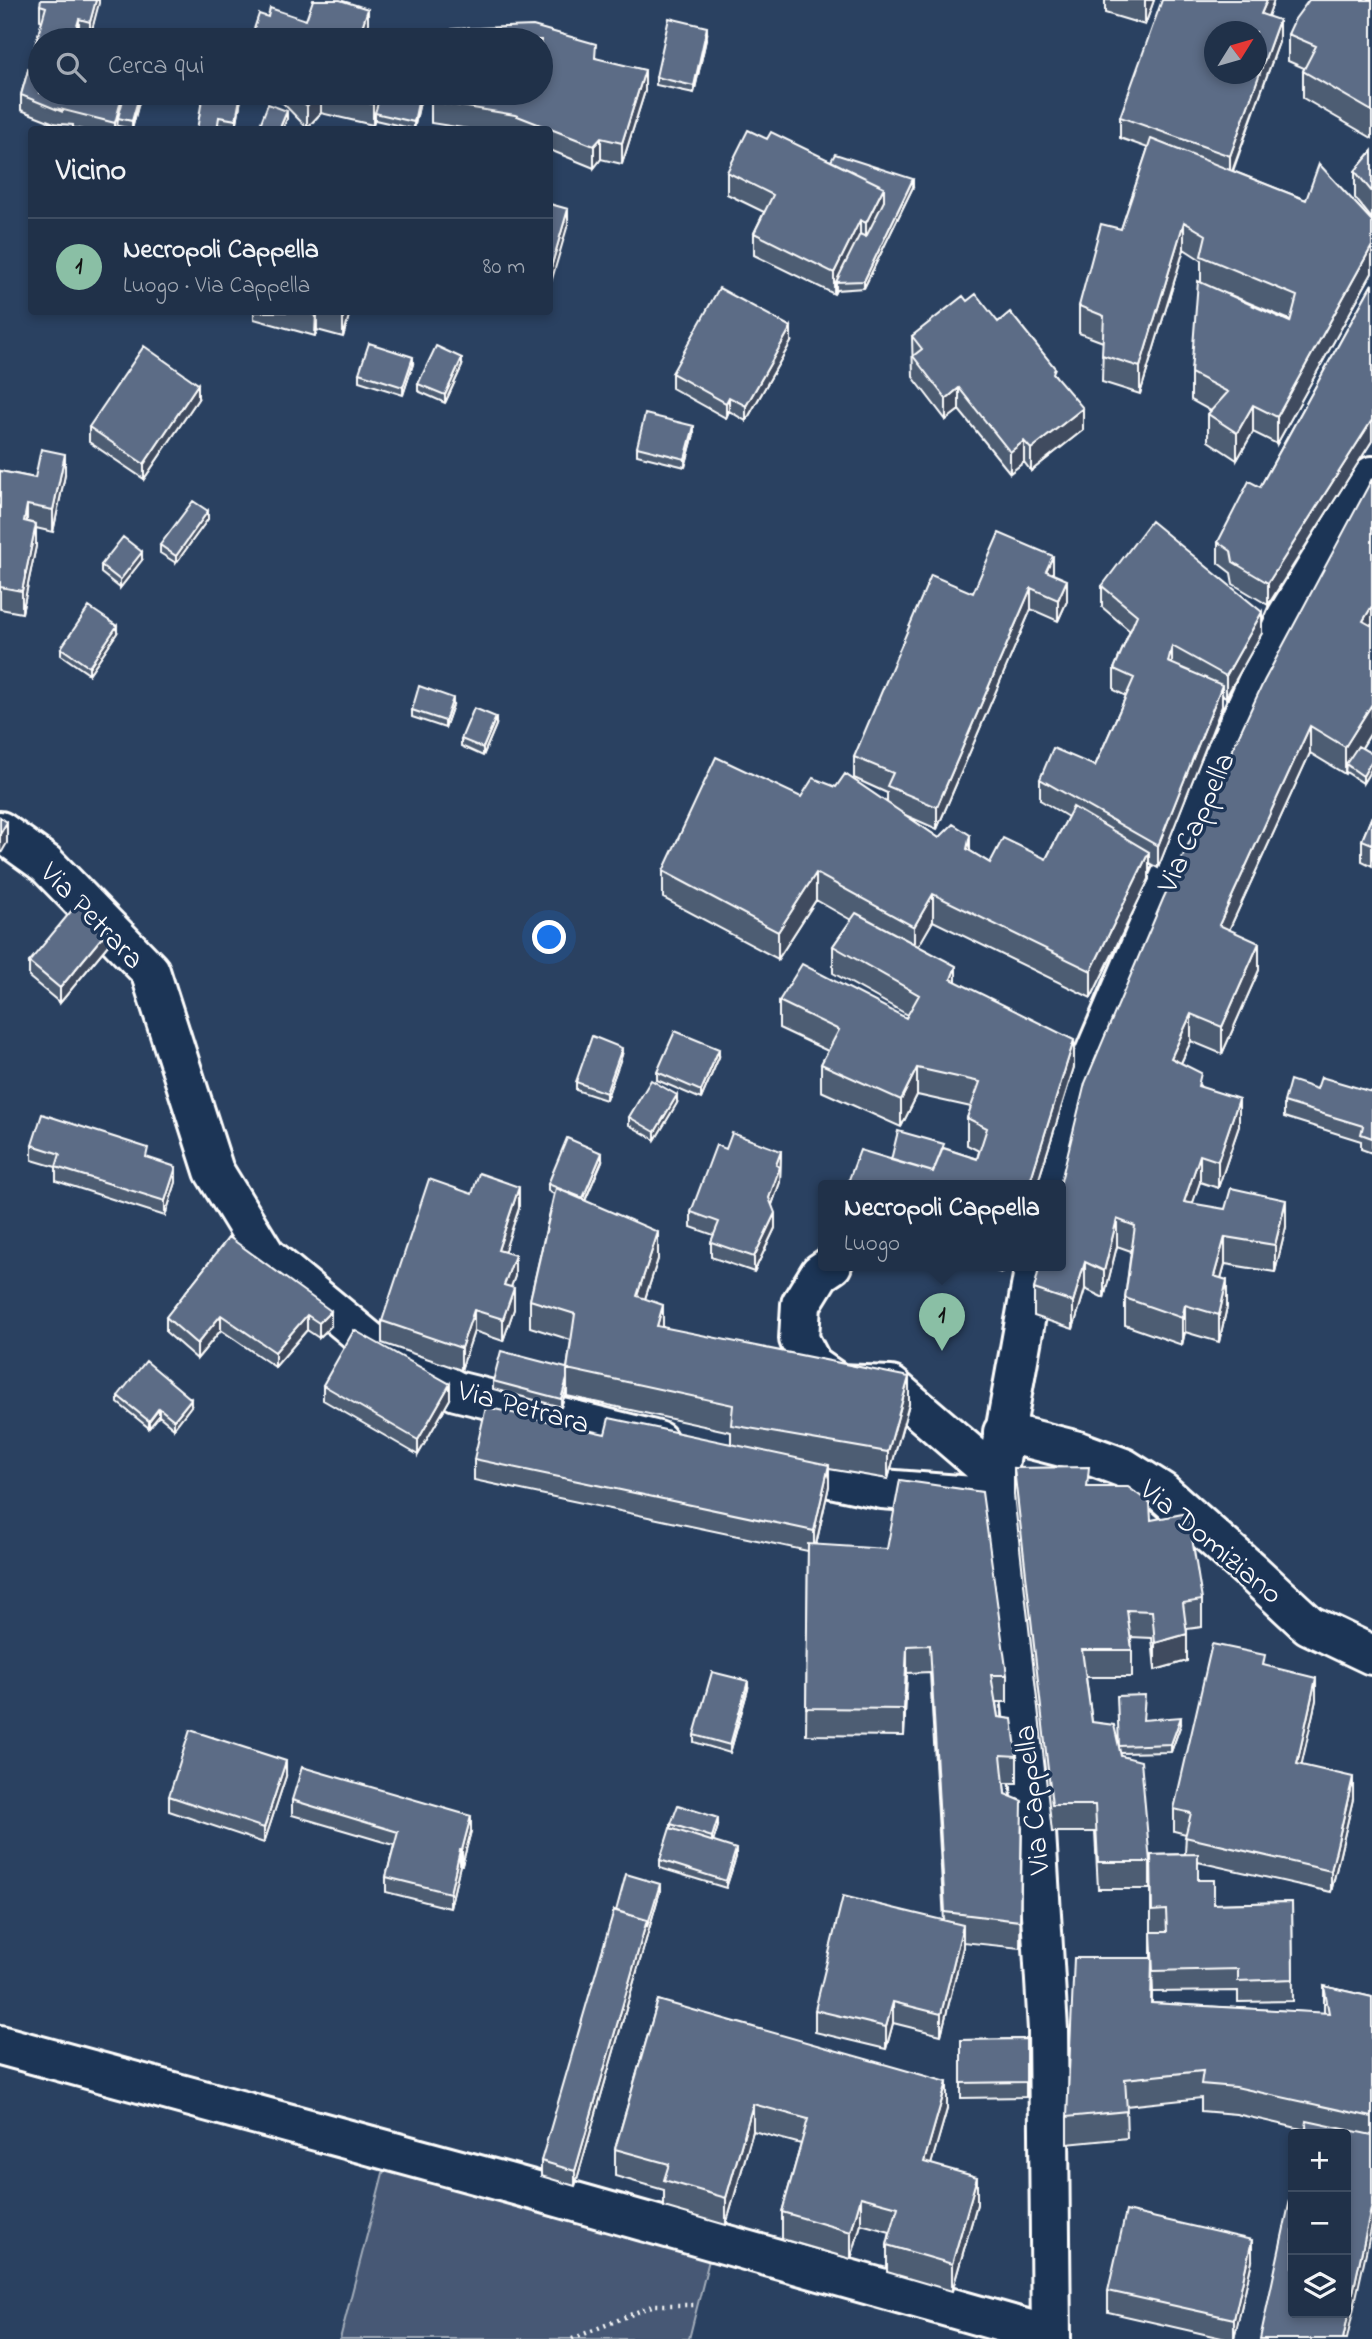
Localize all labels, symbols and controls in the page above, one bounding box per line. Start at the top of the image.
north arrow [1204,21,1267,84]
search box [28,28,553,105]
icon: search [52,48,90,86]
text: Cerca qui [108,48,204,86]
text: Vicino [56,150,126,194]
text: Necropoli Cappella [123,232,319,270]
text: 1 [75,251,83,284]
text: 80 m [483,251,525,284]
text: Luogo · Via Cappella [123,270,310,303]
street label: Via Cappella [1147,746,1248,901]
street label: Via Petrara [28,853,153,981]
your location [532,920,566,954]
popup [818,1180,1066,1271]
text: Necropoli Cappella [844,1190,1040,1228]
text: Luogo [844,1228,900,1261]
pin: 1 [919,1293,965,1351]
street label: Via Petrara [451,1370,594,1448]
street label: Via Domiziano [1128,1469,1291,1617]
street label: Via Cappella [1004,1723,1064,1877]
map controls [1288,2129,1351,2318]
button: + [1288,2129,1351,2192]
button: − [1288,2192,1351,2255]
button: layers [1288,2255,1351,2318]

